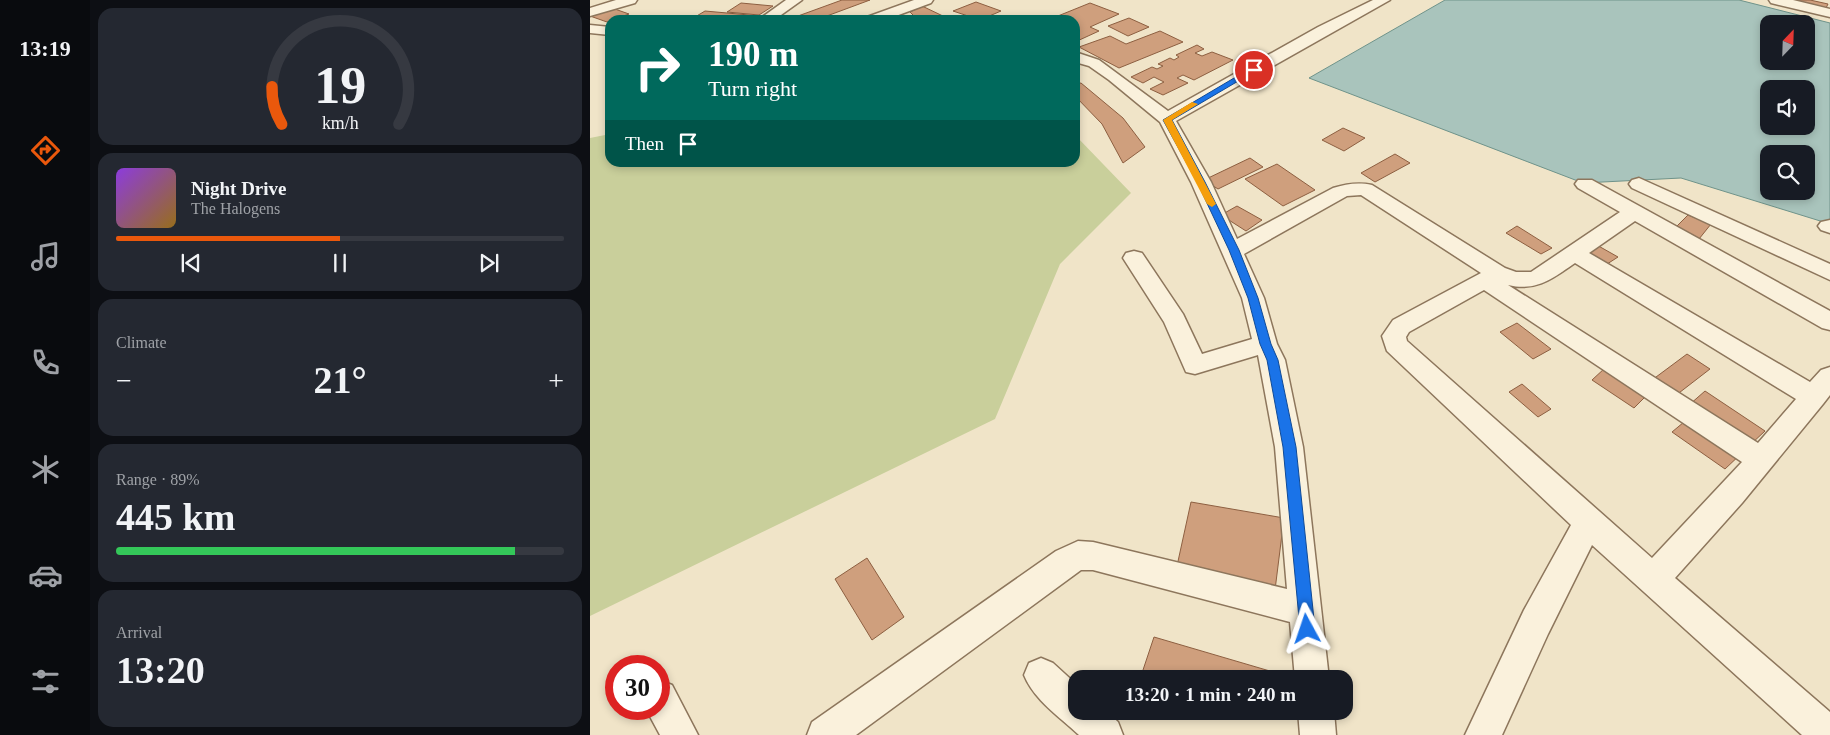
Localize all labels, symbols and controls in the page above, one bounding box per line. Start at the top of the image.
north arrow [1760,15,1815,70]
map controls [1760,15,1815,200]
icon: right [625,35,690,100]
text: 190 m [708,35,798,74]
text: 13:19 [19,36,71,61]
pin [1233,49,1275,91]
icon: arrive [1240,56,1268,84]
text: 19 [314,57,366,114]
text: Turn right [708,76,797,101]
button: sound [1760,80,1815,135]
text: km/h [322,113,358,133]
icon: arrive [674,130,702,158]
icon: directions [28,133,63,168]
text: Then [625,133,664,154]
button: search [1760,145,1815,200]
text: Night Drive [191,178,287,199]
text: The Halogens [191,200,280,217]
icon: music [28,239,63,274]
icon: previous [177,249,205,277]
icon: pause [326,249,354,277]
icon: next [475,249,503,277]
text: Climate [116,334,167,351]
icon: phone [28,345,63,380]
text: 21° [313,359,367,401]
text: − [116,365,132,396]
text: + [548,365,564,396]
icon: climate [28,452,63,487]
text: Range · 89% [116,471,200,488]
text: 445 km [116,496,235,538]
icon: car [28,558,63,593]
position arrow [1280,602,1332,654]
text: Arrival [116,624,162,641]
text: 13:20 [116,649,205,691]
speed limit sign: 30 [605,655,670,720]
icon: filters [28,664,63,699]
text: 13:20 · 1 min · 240 m [1125,684,1296,705]

